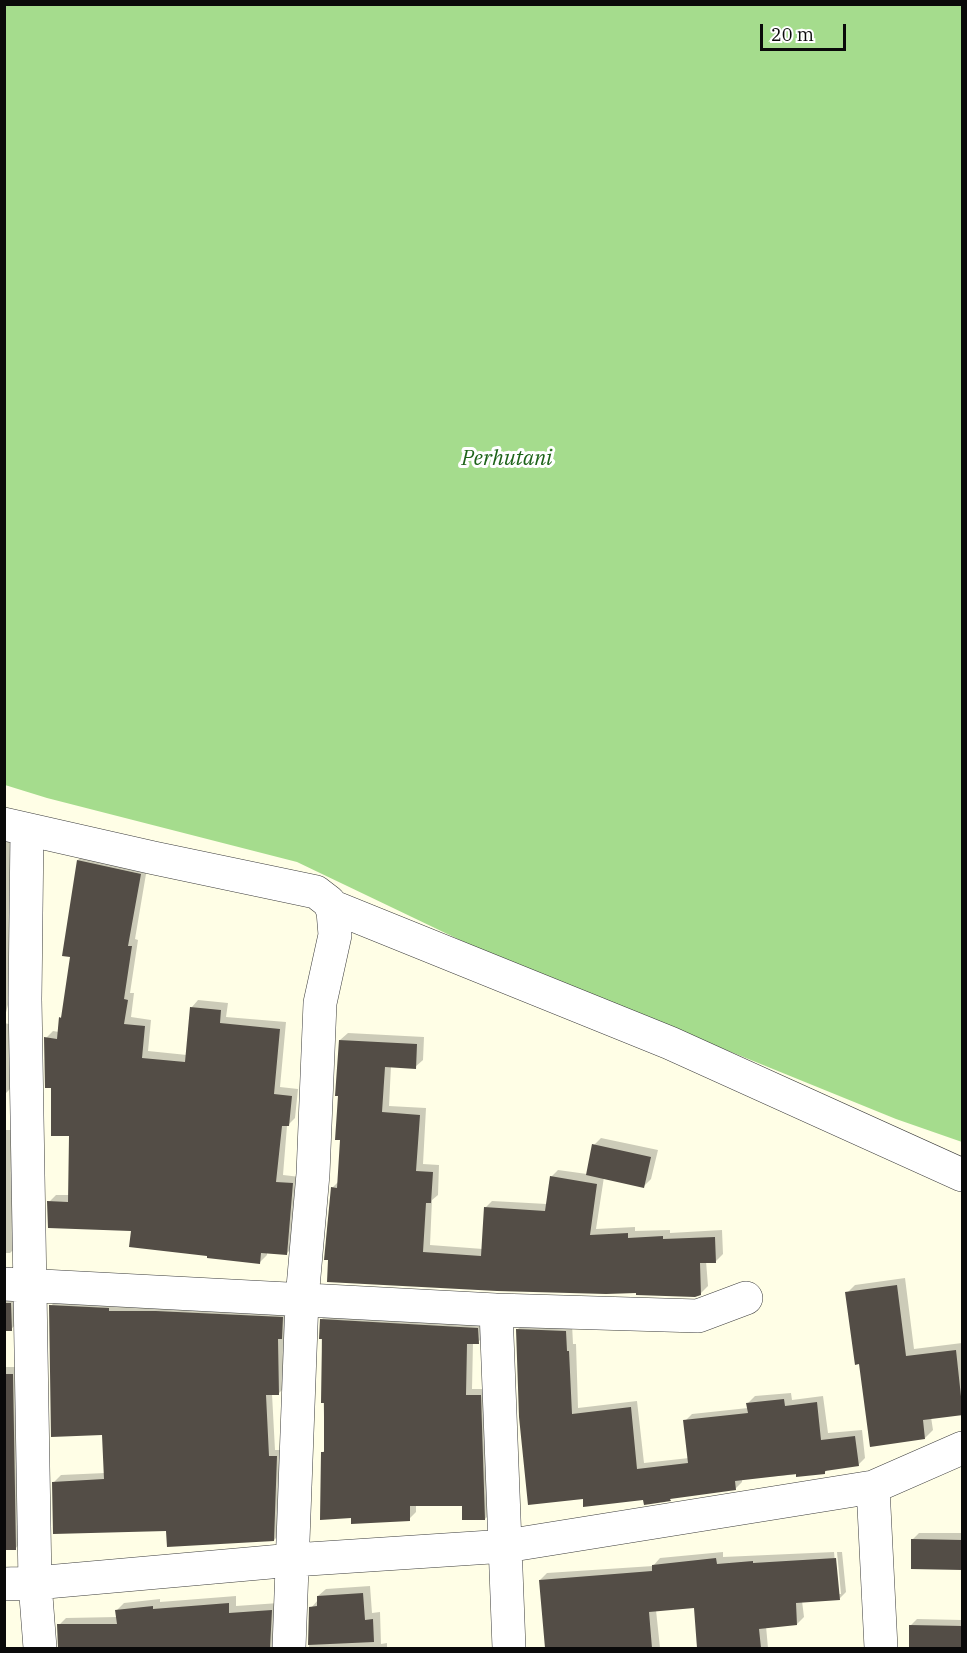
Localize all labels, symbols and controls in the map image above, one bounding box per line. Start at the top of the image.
scale bar [763,12,848,50]
text: 20 m [771,23,814,46]
park label: Perhutani [462,446,552,472]

